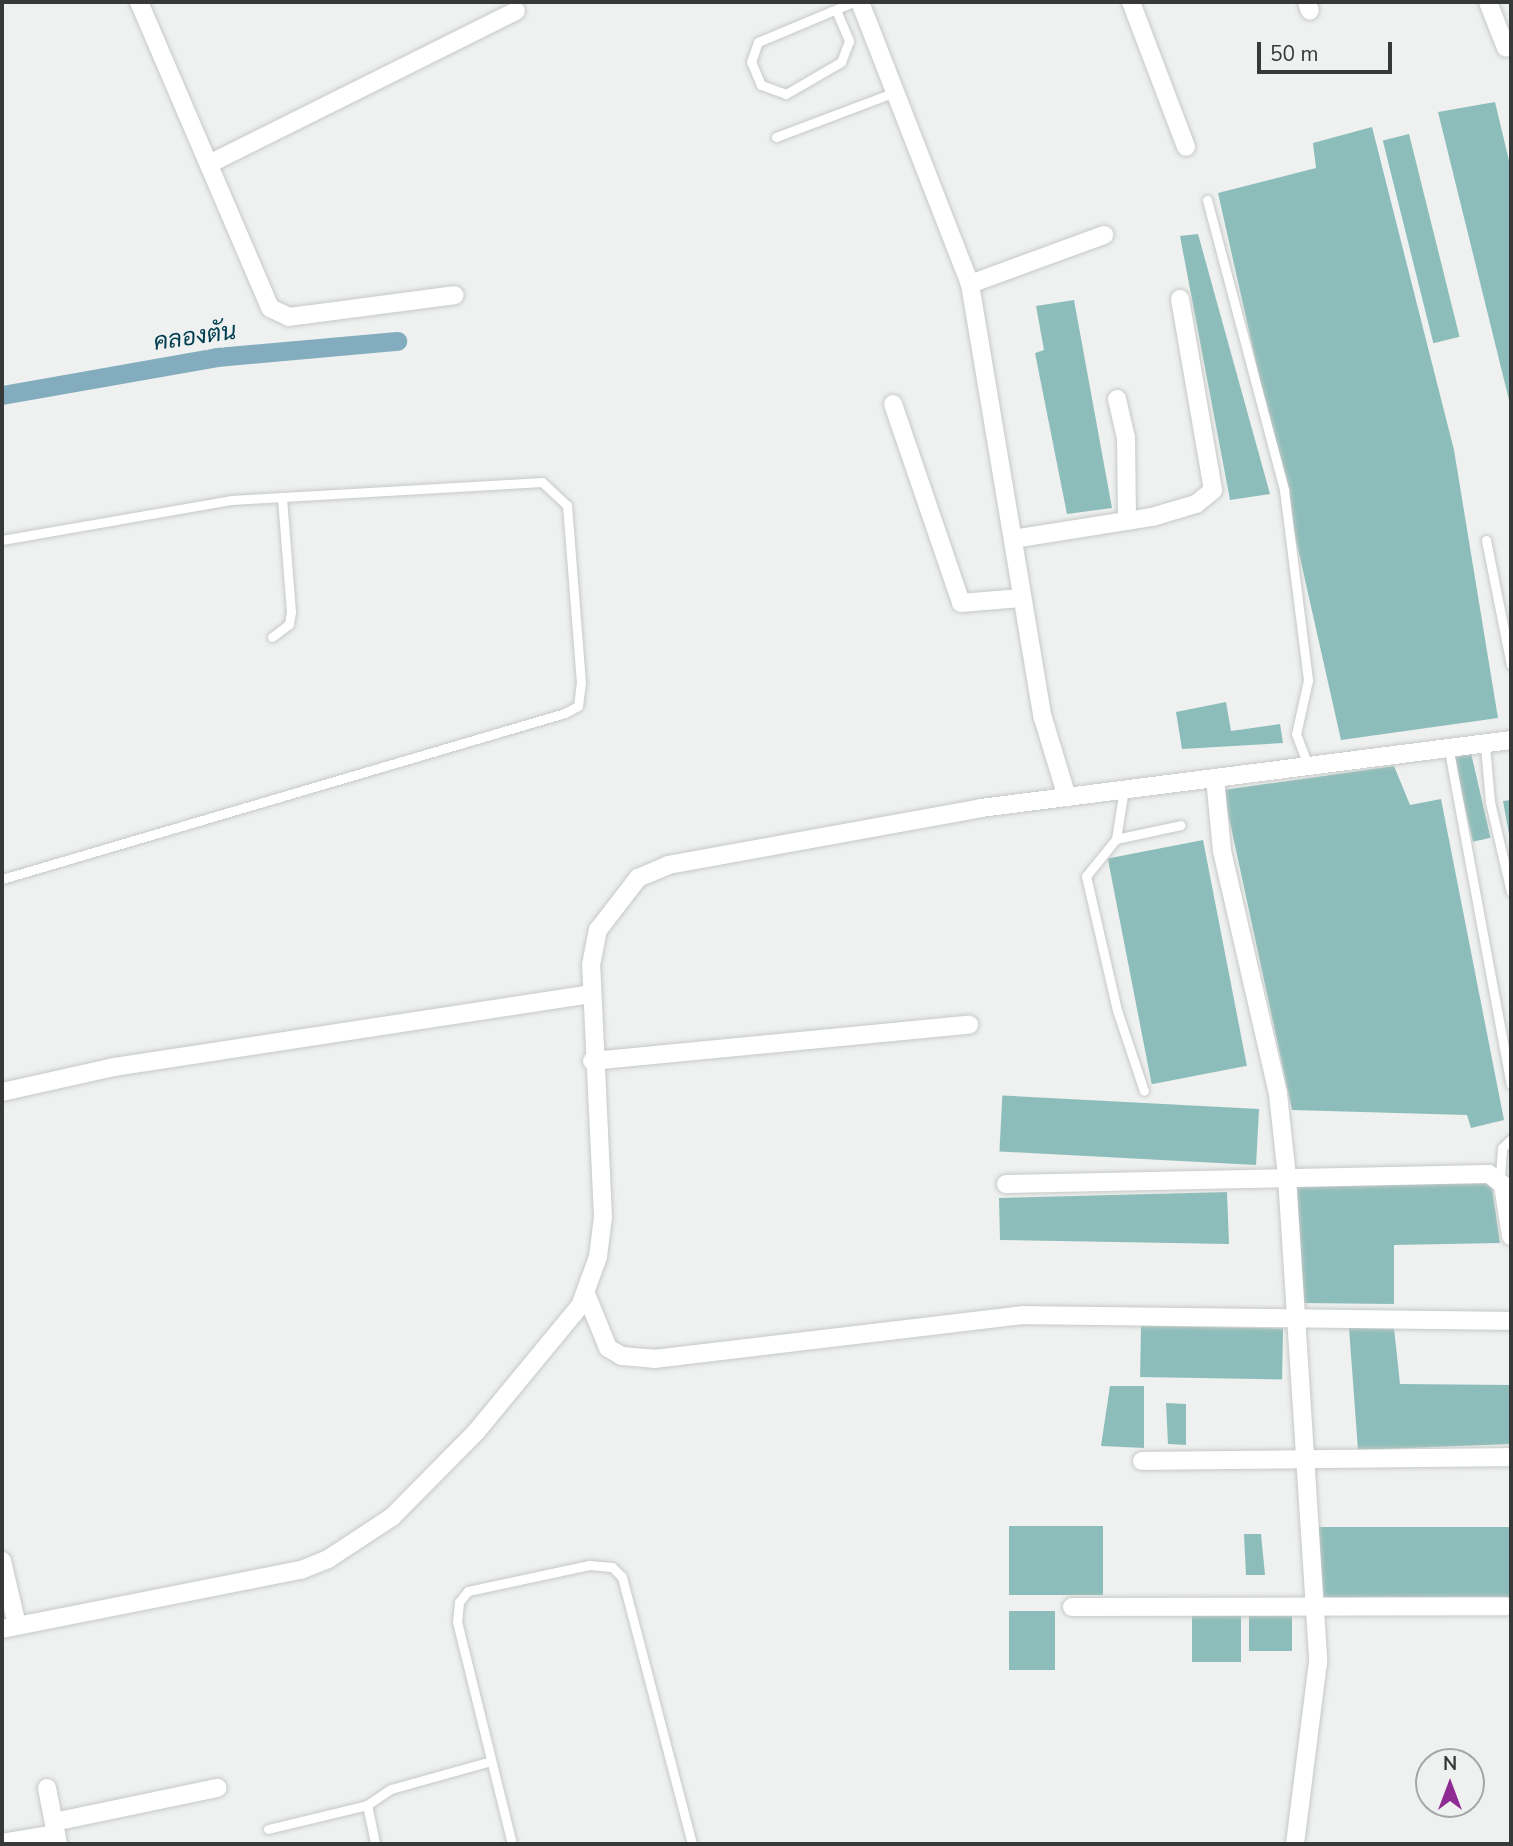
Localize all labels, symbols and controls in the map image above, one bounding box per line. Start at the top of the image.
scale bar [1261,28,1396,72]
text: 50 m [1270,40,1319,68]
water label: คลองตัน [152,317,238,357]
north arrow [1415,1748,1485,1818]
text: N [1443,1751,1457,1777]

